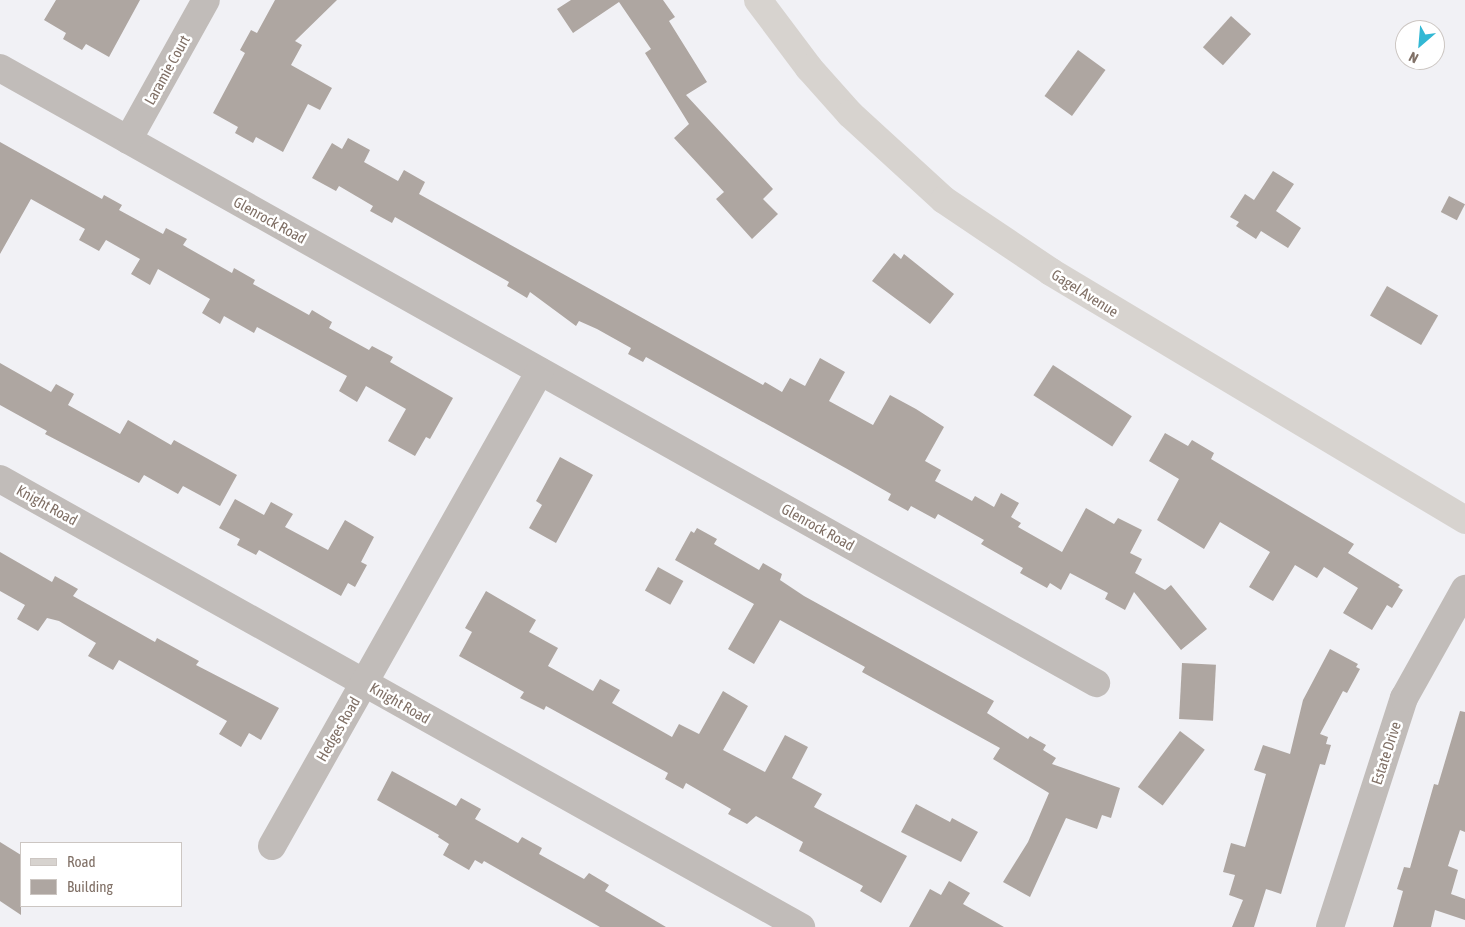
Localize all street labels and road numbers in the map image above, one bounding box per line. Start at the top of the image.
street label: Laramie Court [141,32,193,108]
street label: Glenrock Road [231,193,309,247]
street label: Gagel Avenue [1048,265,1122,321]
street label: Knight Road [13,481,81,529]
street label: Glenrock Road [779,500,857,554]
street label: Knight Road [367,679,433,727]
street label: Hedges Road [312,694,364,764]
street label: Estate Drive [1367,719,1405,787]

